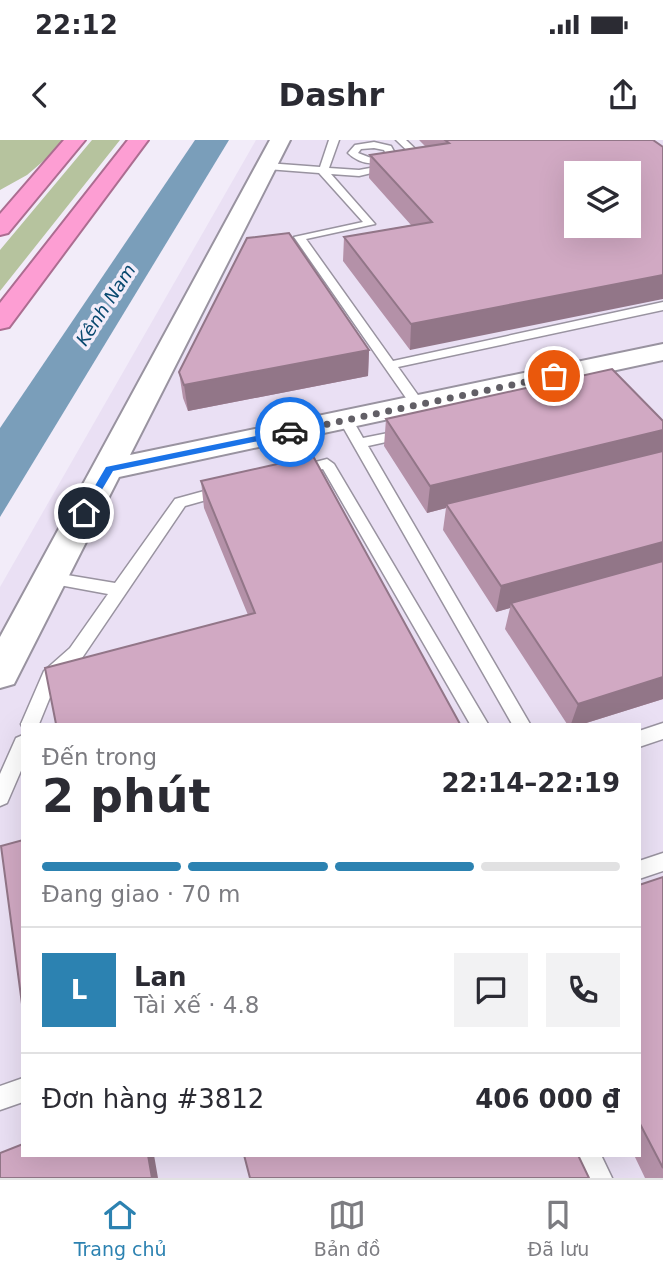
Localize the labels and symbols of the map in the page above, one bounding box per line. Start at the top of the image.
water label: Kênh Nam [71,260,140,349]
pin [524,346,584,406]
courier [255,397,325,467]
pin [54,483,114,543]

